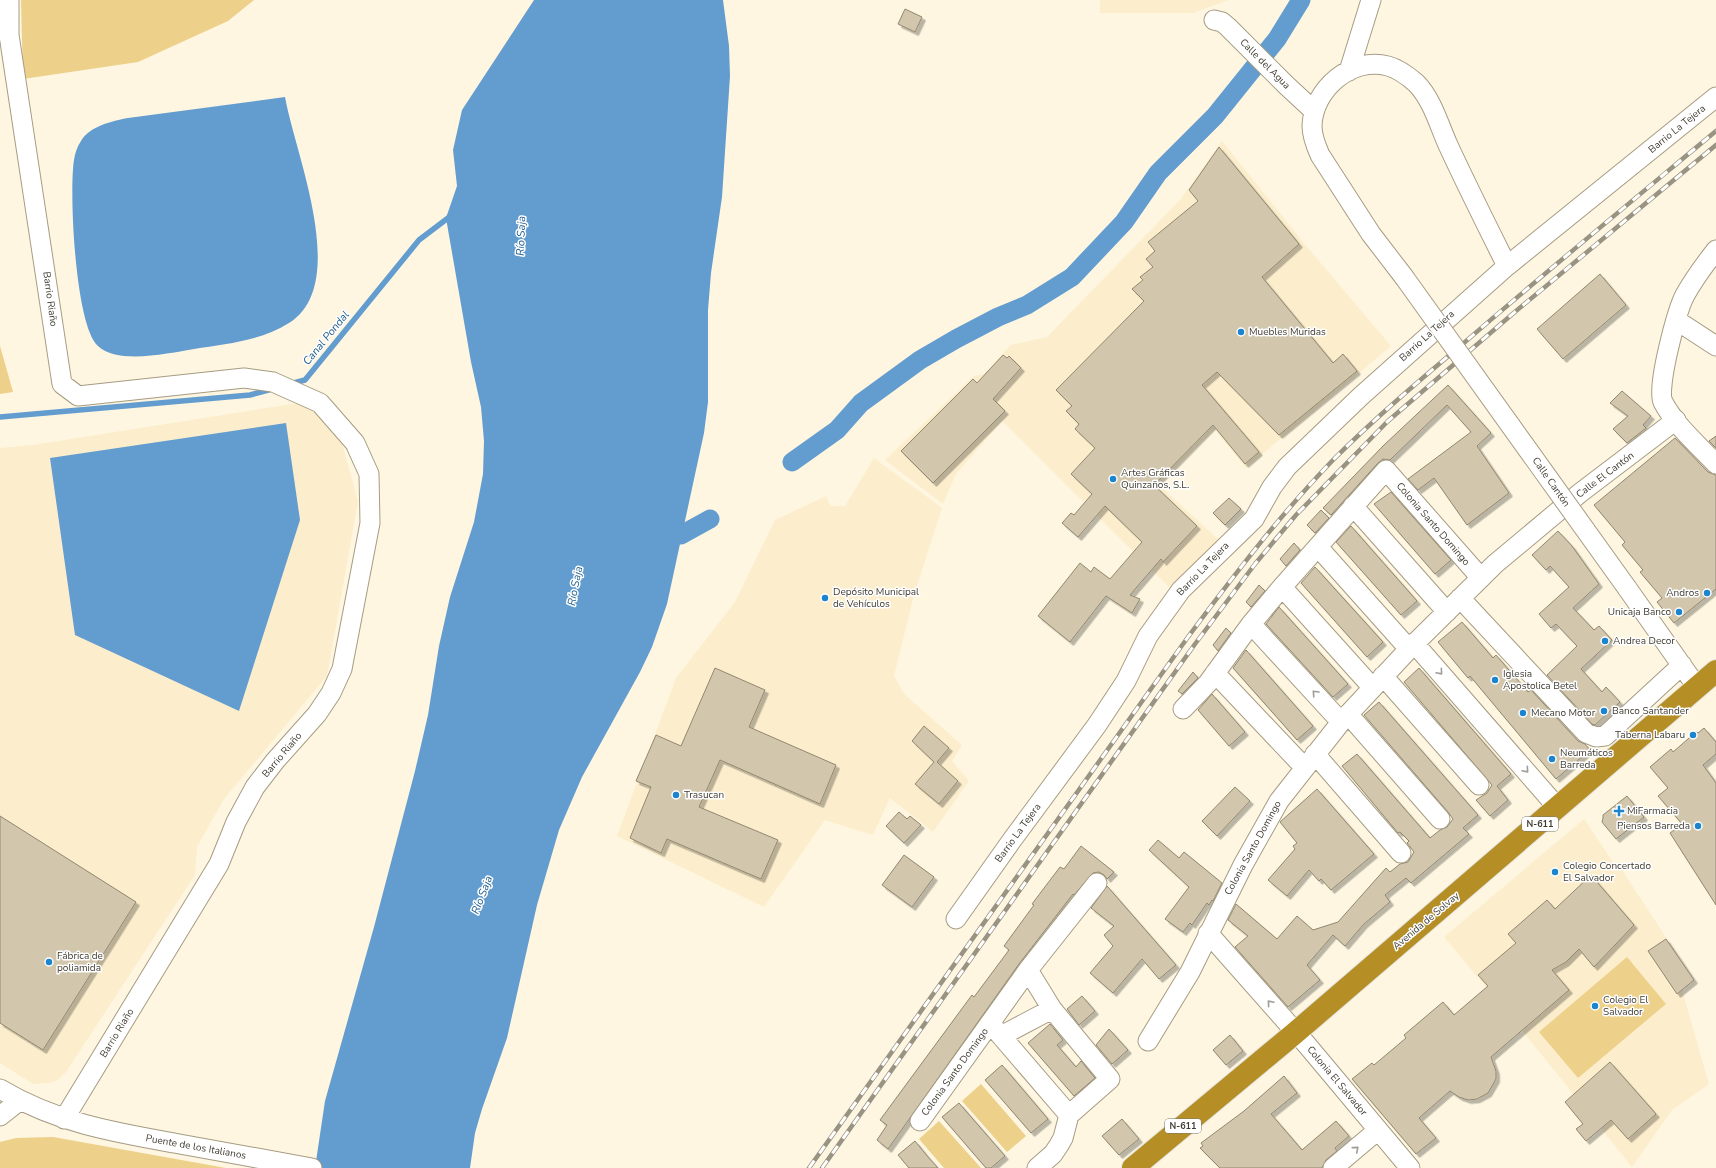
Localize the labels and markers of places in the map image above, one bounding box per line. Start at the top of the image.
place label: Muebles Muridas [1249,325,1326,339]
marker: Muebles Muridas [1236,327,1246,337]
place label: Artes Gráficas Quinzaños, S.L. [1121,466,1189,492]
marker: Artes Gráficas Quinzaños, S.L. [1108,474,1118,484]
place label: Depósito Municipal de Vehículos [833,585,919,611]
place label: Andros [1666,586,1699,600]
marker: Andros [1702,588,1712,598]
marker: Depósito Municipal de Vehículos [820,593,830,603]
place label: Unicaja Banco [1608,605,1671,619]
marker: Unicaja Banco [1674,607,1684,617]
place label: Andrea Decor [1613,634,1675,648]
marker: Andrea Decor [1600,636,1610,646]
place label: Iglesia Apostolica Betel [1503,667,1577,693]
marker: Iglesia Apostolica Betel [1490,675,1500,685]
place label: Banco Santander [1612,704,1689,718]
place label: Mecano Motor [1531,706,1596,720]
marker: Banco Santander [1599,706,1609,716]
marker: Mecano Motor [1518,708,1528,718]
place label: Taberna Labaru [1615,728,1685,742]
marker: Taberna Labaru [1688,730,1698,740]
place label: Neumáticos Barreda [1560,746,1613,772]
marker: Neumáticos Barreda [1547,754,1557,764]
place label: Trasucan [684,788,724,802]
marker: Trasucan [671,790,681,800]
place label: MiFarmacia [1627,804,1678,818]
marker: MiFarmacia [1614,806,1624,816]
place label: Piensos Barreda [1617,819,1690,833]
marker: Piensos Barreda [1693,821,1703,831]
place label: Colegio Concertado El Salvador [1563,859,1651,885]
marker: Colegio Concertado El Salvador [1550,867,1560,877]
place label: Fábrica de poliamida [57,949,103,975]
marker: Fábrica de poliamida [44,957,54,967]
place label: Colegio El Salvador [1603,993,1648,1019]
marker: Colegio El Salvador [1590,1001,1600,1011]

